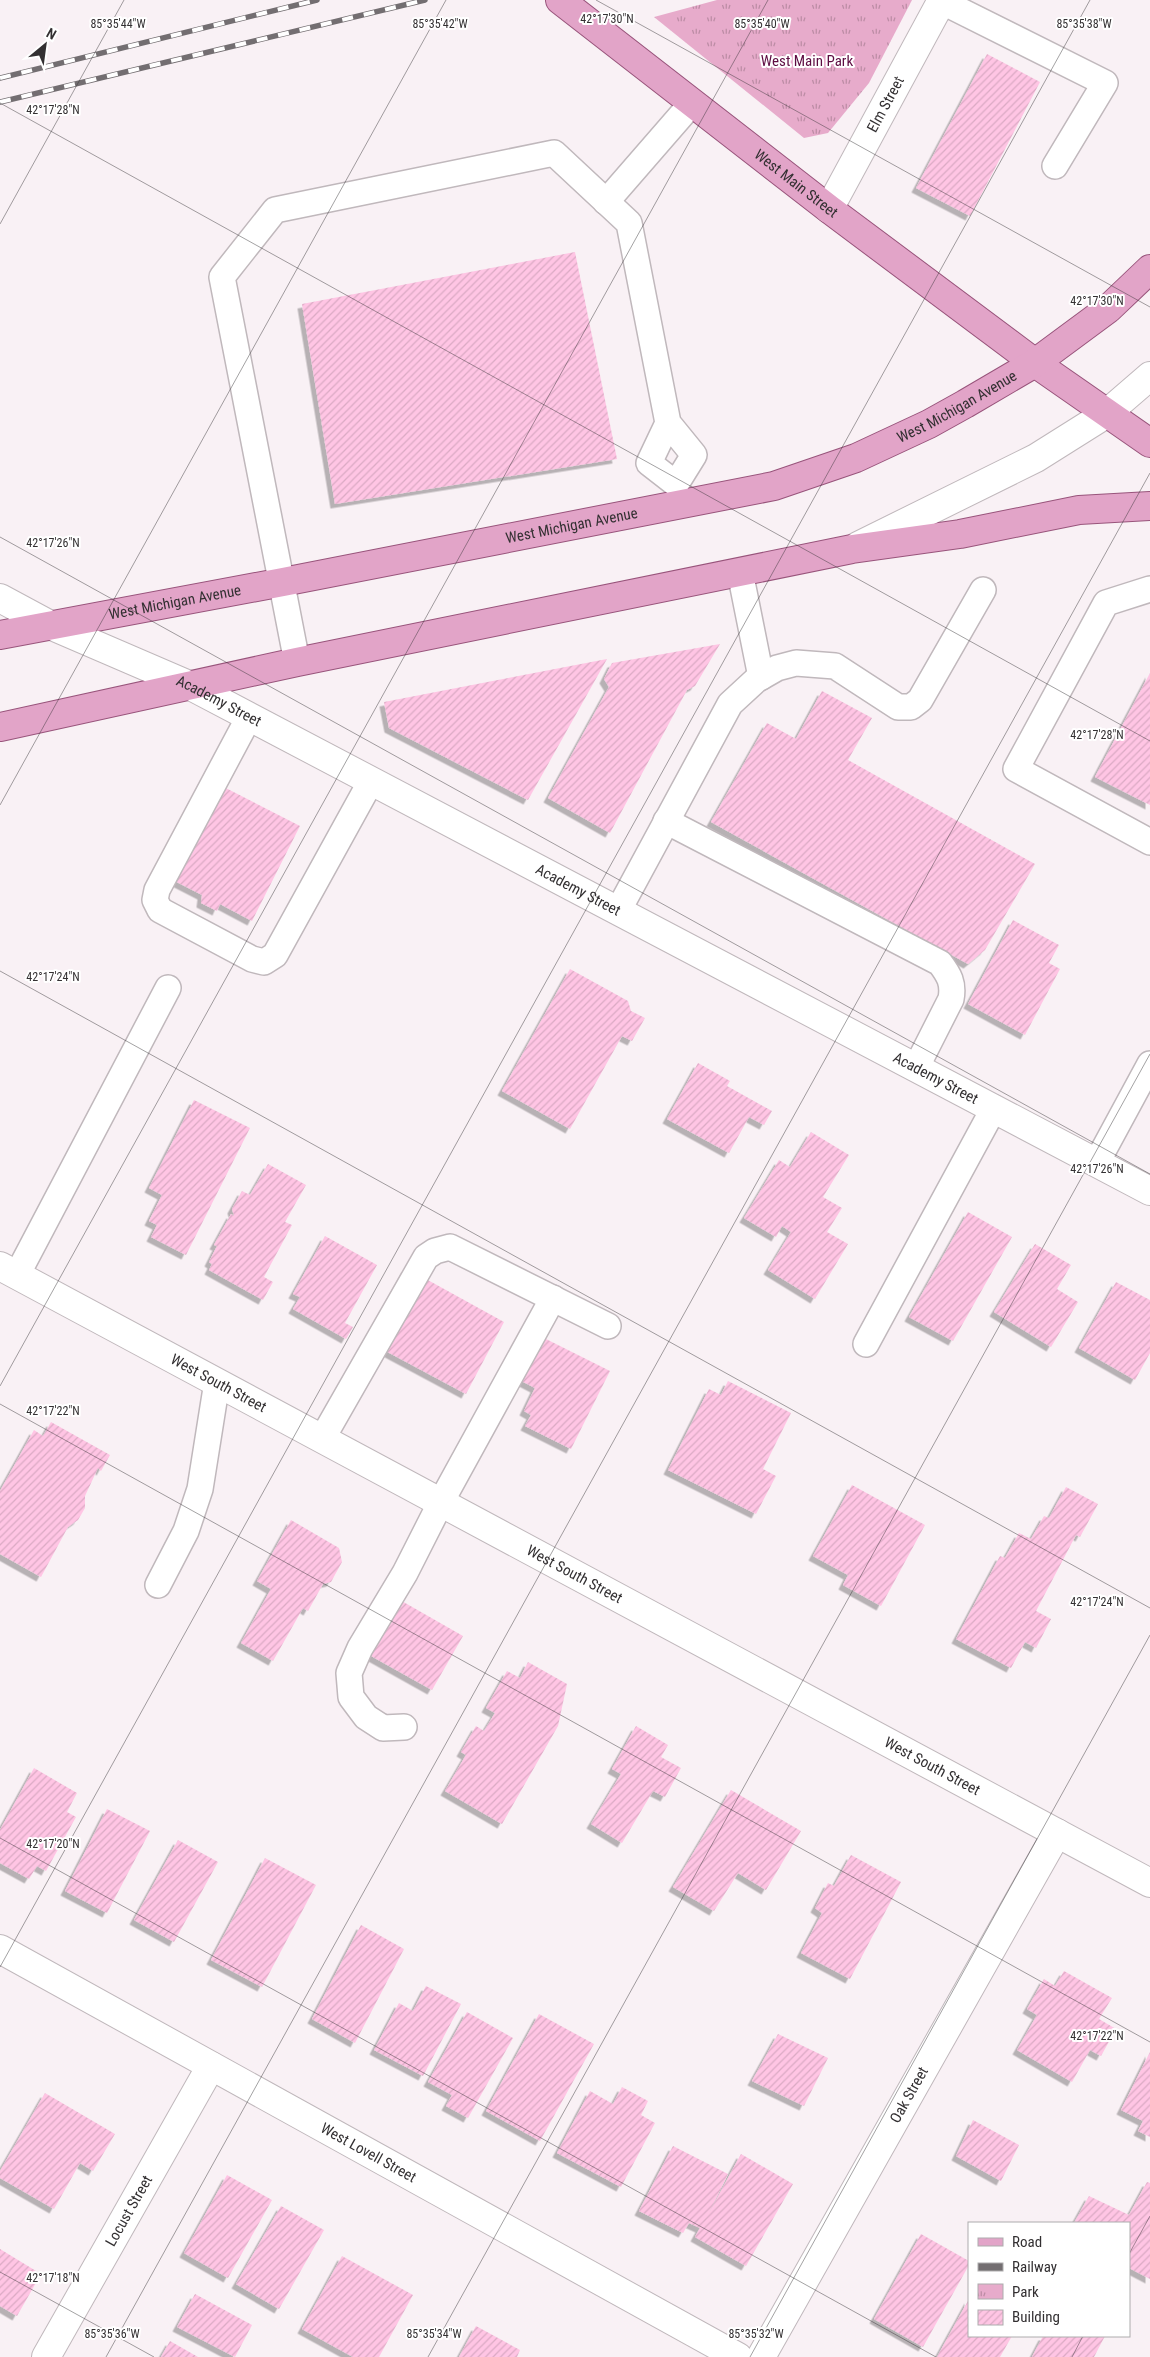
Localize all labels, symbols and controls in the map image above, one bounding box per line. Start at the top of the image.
text: 42°17'30"N [580,12,634,26]
text: 85°35'44"W [90,17,146,31]
text: 85°35'42"W [412,17,468,31]
text: 85°35'40"W [734,17,790,31]
text: 85°35'38"W [1056,17,1112,31]
north arrow [20,20,70,70]
text: N [44,25,59,43]
park label: West Main Park [761,52,853,70]
street label: Elm Street [863,73,908,135]
text: 42°17'28"N [26,103,80,117]
street label: West Main Street [751,145,841,221]
text: 42°17'30"N [1070,294,1124,308]
street label: West Michigan Avenue [894,367,1020,447]
street label: West Michigan Avenue [504,504,639,547]
text: 42°17'26"N [26,536,80,550]
street label: West Michigan Avenue [107,581,242,623]
street label: Academy Street [174,672,264,730]
text: 42°17'28"N [1070,728,1124,742]
street label: Academy Street [533,860,624,920]
text: 42°17'24"N [26,970,80,984]
street label: Academy Street [890,1048,981,1108]
text: 42°17'26"N [1070,1162,1124,1176]
street label: West South Street [168,1350,269,1416]
text: 42°17'22"N [26,1404,80,1418]
street label: West South Street [524,1541,625,1607]
text: 42°17'24"N [1070,1595,1124,1609]
street label: West South Street [881,1733,983,1799]
text: 42°17'20"N [26,1837,80,1851]
text: 42°17'22"N [1070,2029,1124,2043]
street label: Oak Street [886,2064,932,2126]
street label: West Lovell Street [318,2119,419,2186]
street label: Locust Street [102,2172,156,2250]
legend [968,2222,1130,2337]
text: Road [1012,2233,1042,2251]
text: Railway [1012,2258,1057,2276]
text: 42°17'18"N [26,2271,80,2285]
text: Park [1012,2283,1039,2301]
text: Building [1012,2308,1060,2326]
text: 85°35'36"W [84,2327,140,2341]
text: 85°35'34"W [406,2327,462,2341]
text: 85°35'32"W [728,2327,784,2341]

